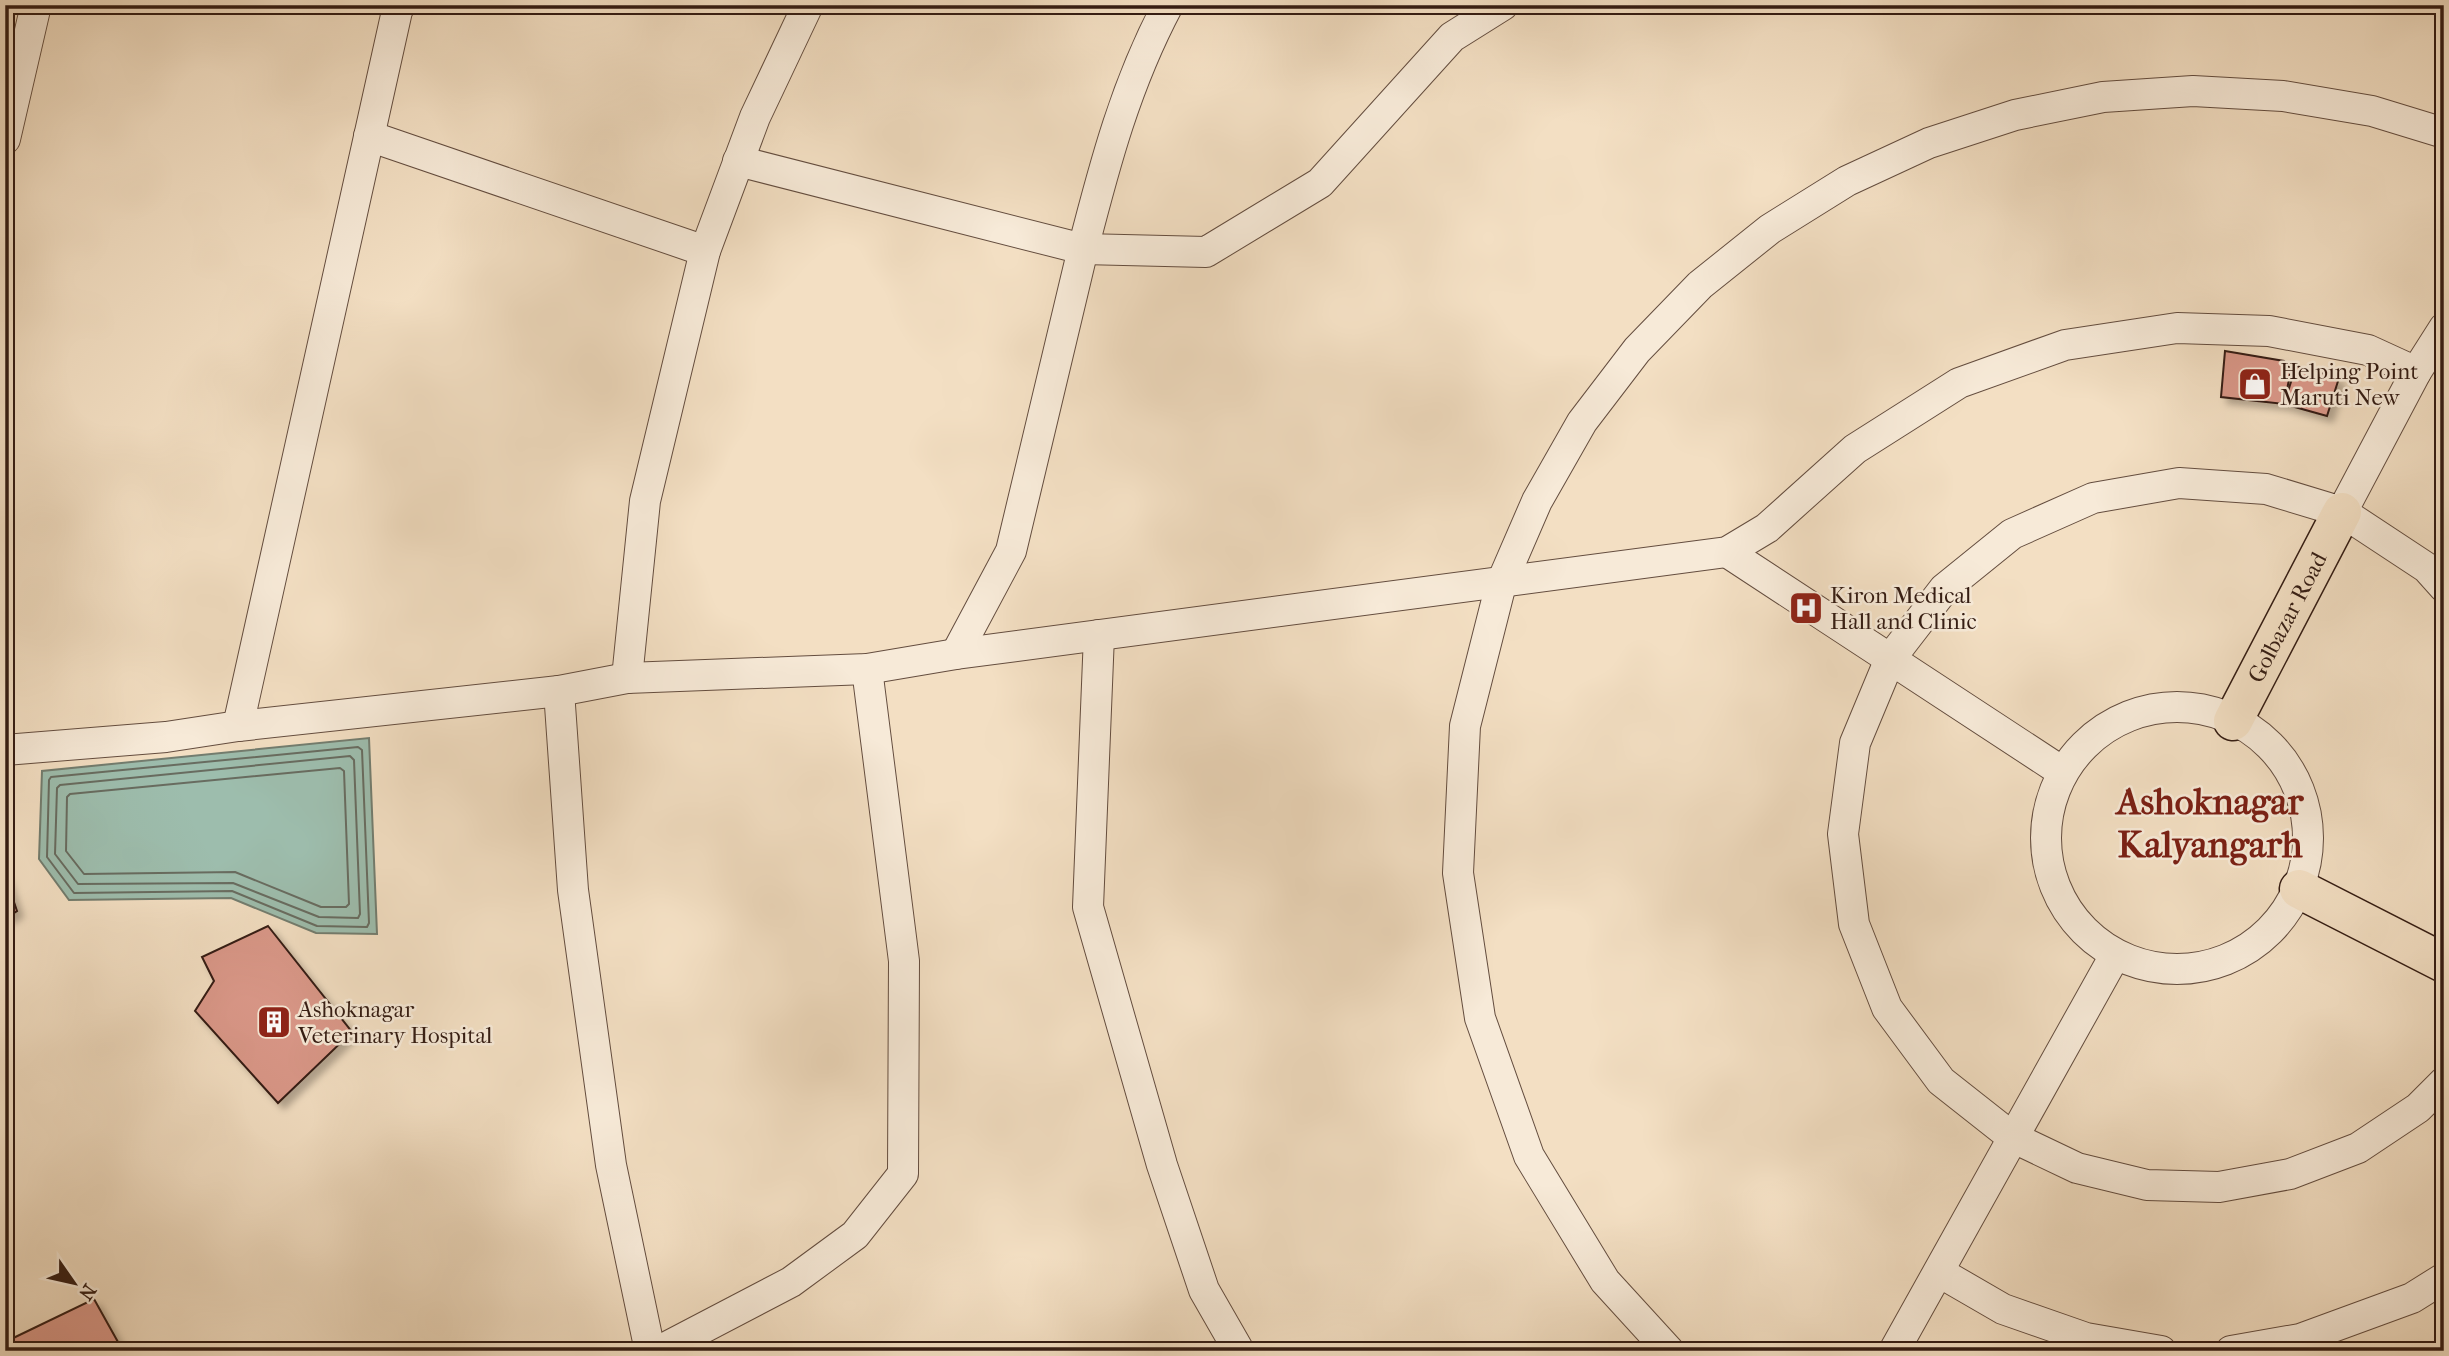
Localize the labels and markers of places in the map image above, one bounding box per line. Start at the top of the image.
place label: Helping Point Maruti New [2280,358,2418,411]
shop icon: Helping Point Maruti New [2236,365,2274,403]
place label: Kiron Medical Hall and Clinic [1830,582,1977,635]
hospital icon: Kiron Medical Hall and Clinic [1787,589,1825,627]
place label: Ashoknagar Veterinary Hospital [297,996,493,1049]
building icon: Ashoknagar Veterinary Hospital [255,1003,293,1041]

